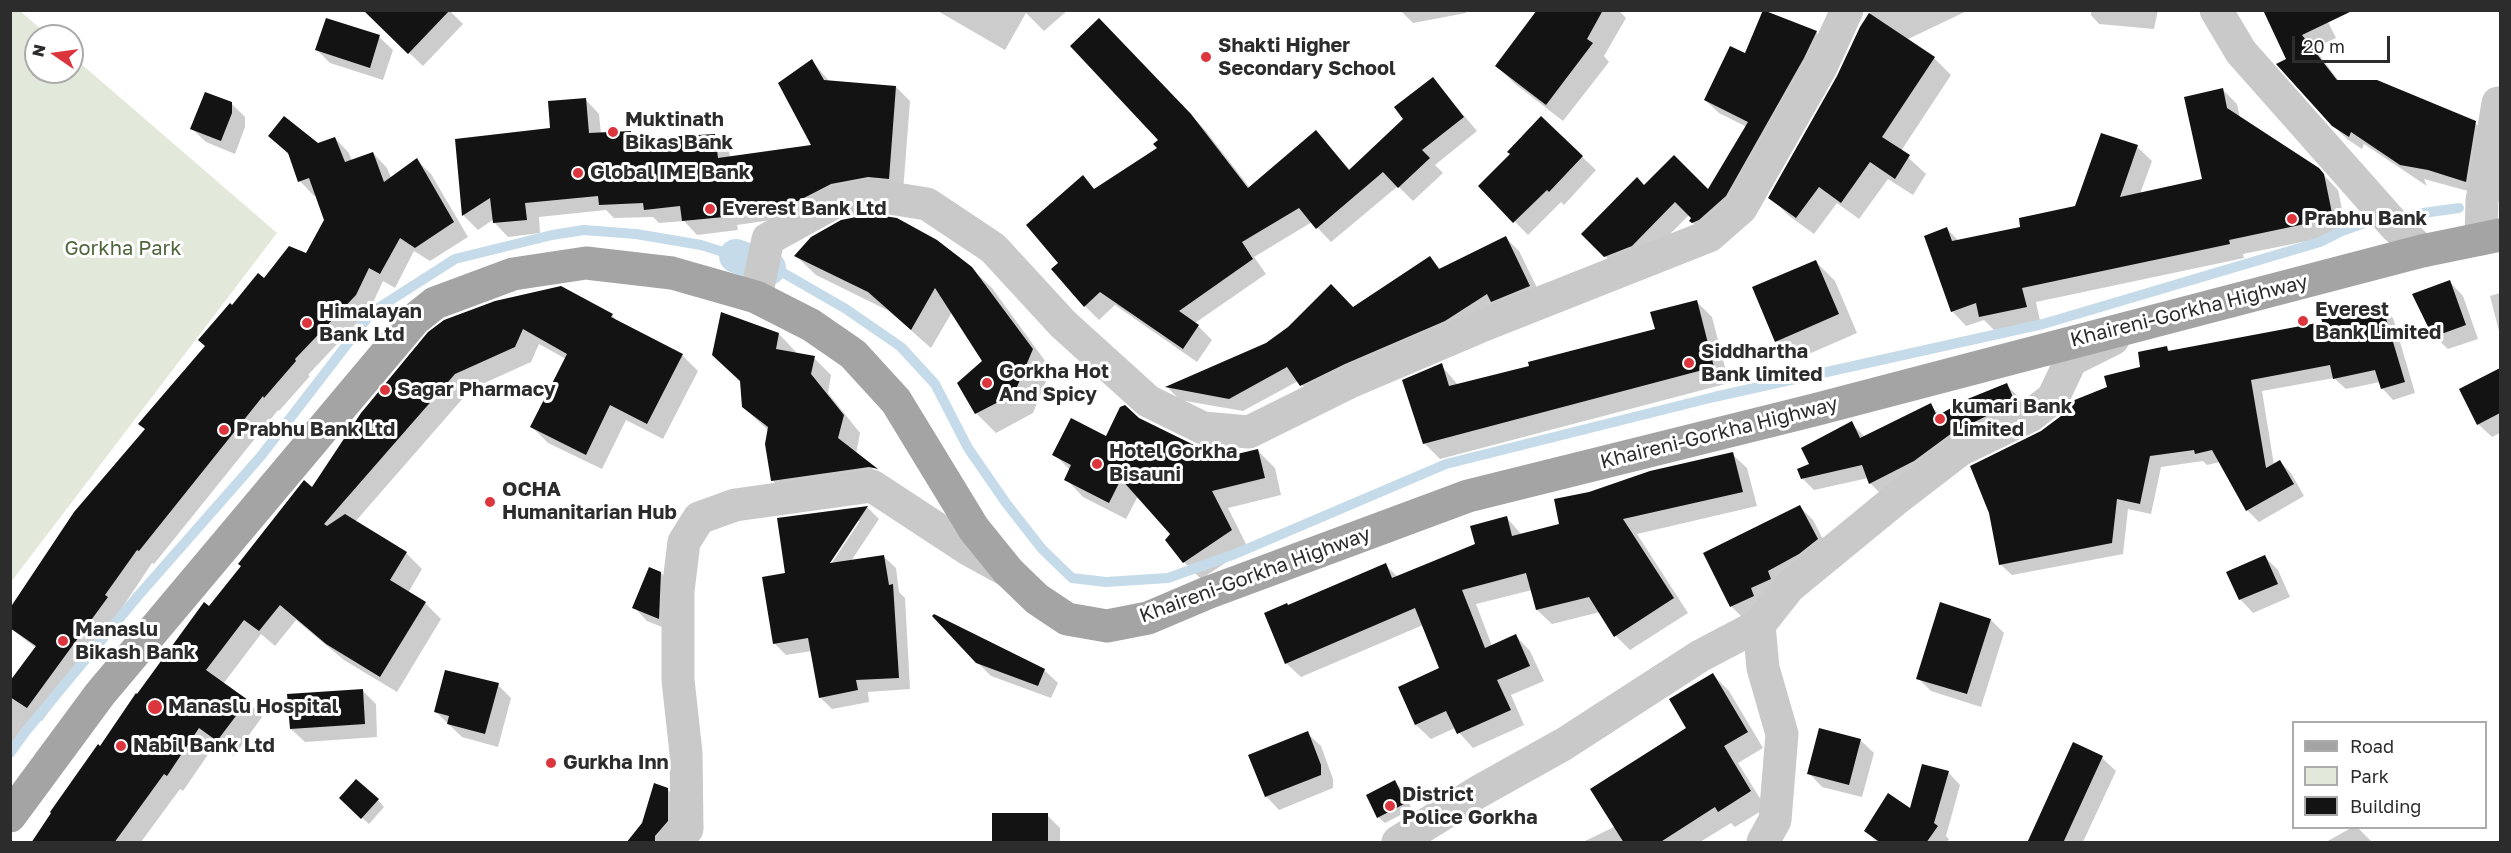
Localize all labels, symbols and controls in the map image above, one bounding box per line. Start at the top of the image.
north arrow [24,24,84,84]
scale bar [2295,24,2392,62]
place label: Shakti Higher Secondary School [1218,34,1396,81]
text: 20 m [2303,35,2345,57]
text: N [27,42,50,59]
marker: Shakti Higher Secondary School [1199,50,1213,64]
place label: Muktinath Bikas Bank [625,108,733,155]
marker: Muktinath Bikas Bank [606,125,620,139]
place label: Global IME Bank [590,161,750,185]
marker: Global IME Bank [571,166,585,180]
place label: Everest Bank Ltd [722,197,887,221]
marker: Everest Bank Ltd [703,202,717,216]
place label: Prabhu Bank [2304,207,2427,231]
marker: Prabhu Bank [2285,212,2299,226]
park label: Gorkha Park [64,237,182,261]
street label: Khaireni-Gorkha Highway [2068,270,2310,352]
place label: Everest Bank Limited [2315,298,2441,345]
place label: Himalayan Bank Ltd [319,300,422,347]
marker: Everest Bank Limited [2296,314,2310,328]
marker: Himalayan Bank Ltd [300,316,314,330]
place label: Siddhartha Bank limited [1701,340,1823,387]
marker: Siddhartha Bank limited [1682,356,1696,370]
place label: Gorkha Hot And Spicy [999,360,1109,407]
marker: Gorkha Hot And Spicy [980,376,994,390]
place label: Sagar Pharmacy [397,378,556,402]
marker: Sagar Pharmacy [378,383,392,397]
street label: Khaireni-Gorkha Highway [1598,392,1840,474]
place label: kumari Bank Limited [1952,395,2072,442]
marker: kumari Bank Limited [1933,412,1947,426]
place label: Prabhu Bank Ltd [236,418,395,442]
marker: Prabhu Bank Ltd [217,423,231,437]
place label: Hotel Gorkha Bisauni [1109,440,1237,487]
marker: Hotel Gorkha Bisauni [1090,457,1104,471]
place label: OCHA Humanitarian Hub [502,478,677,525]
marker: OCHA Humanitarian Hub [483,495,497,509]
street label: Khaireni-Gorkha Highway [1136,522,1374,628]
place label: Manaslu Bikash Bank [75,618,195,665]
marker: Manaslu Bikash Bank [56,634,70,648]
place label: Manaslu Hospital [168,695,338,719]
marker: Manaslu Hospital [146,698,164,716]
legend [2292,721,2487,829]
place label: Nabil Bank Ltd [133,734,275,758]
text: Road [2350,735,2394,757]
marker: Nabil Bank Ltd [114,739,128,753]
place label: Gurkha Inn [563,751,669,775]
marker: Gurkha Inn [544,756,558,770]
text: Park [2350,765,2389,787]
place label: District Police Gorkha [1402,783,1537,830]
text: Building [2350,795,2421,817]
marker: District Police Gorkha [1383,799,1397,813]

